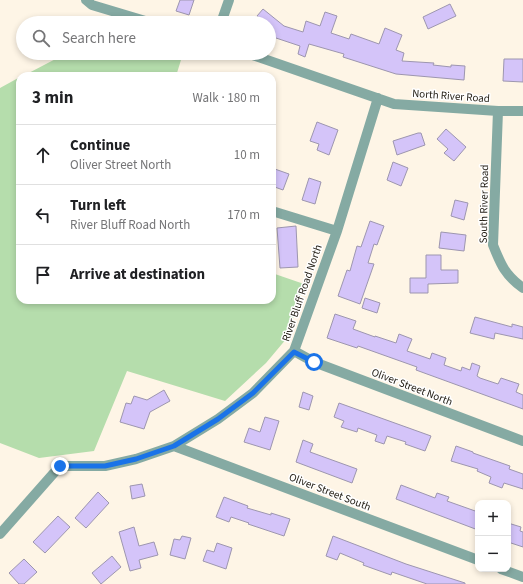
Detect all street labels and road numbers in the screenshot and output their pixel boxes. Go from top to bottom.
street label: North River Road [412,86,490,106]
street label: South River Road [476,164,492,244]
street label: River Bluff Road North [278,242,326,344]
street label: Oliver Street North [369,365,455,409]
street label: Oliver Street South [287,469,373,515]

